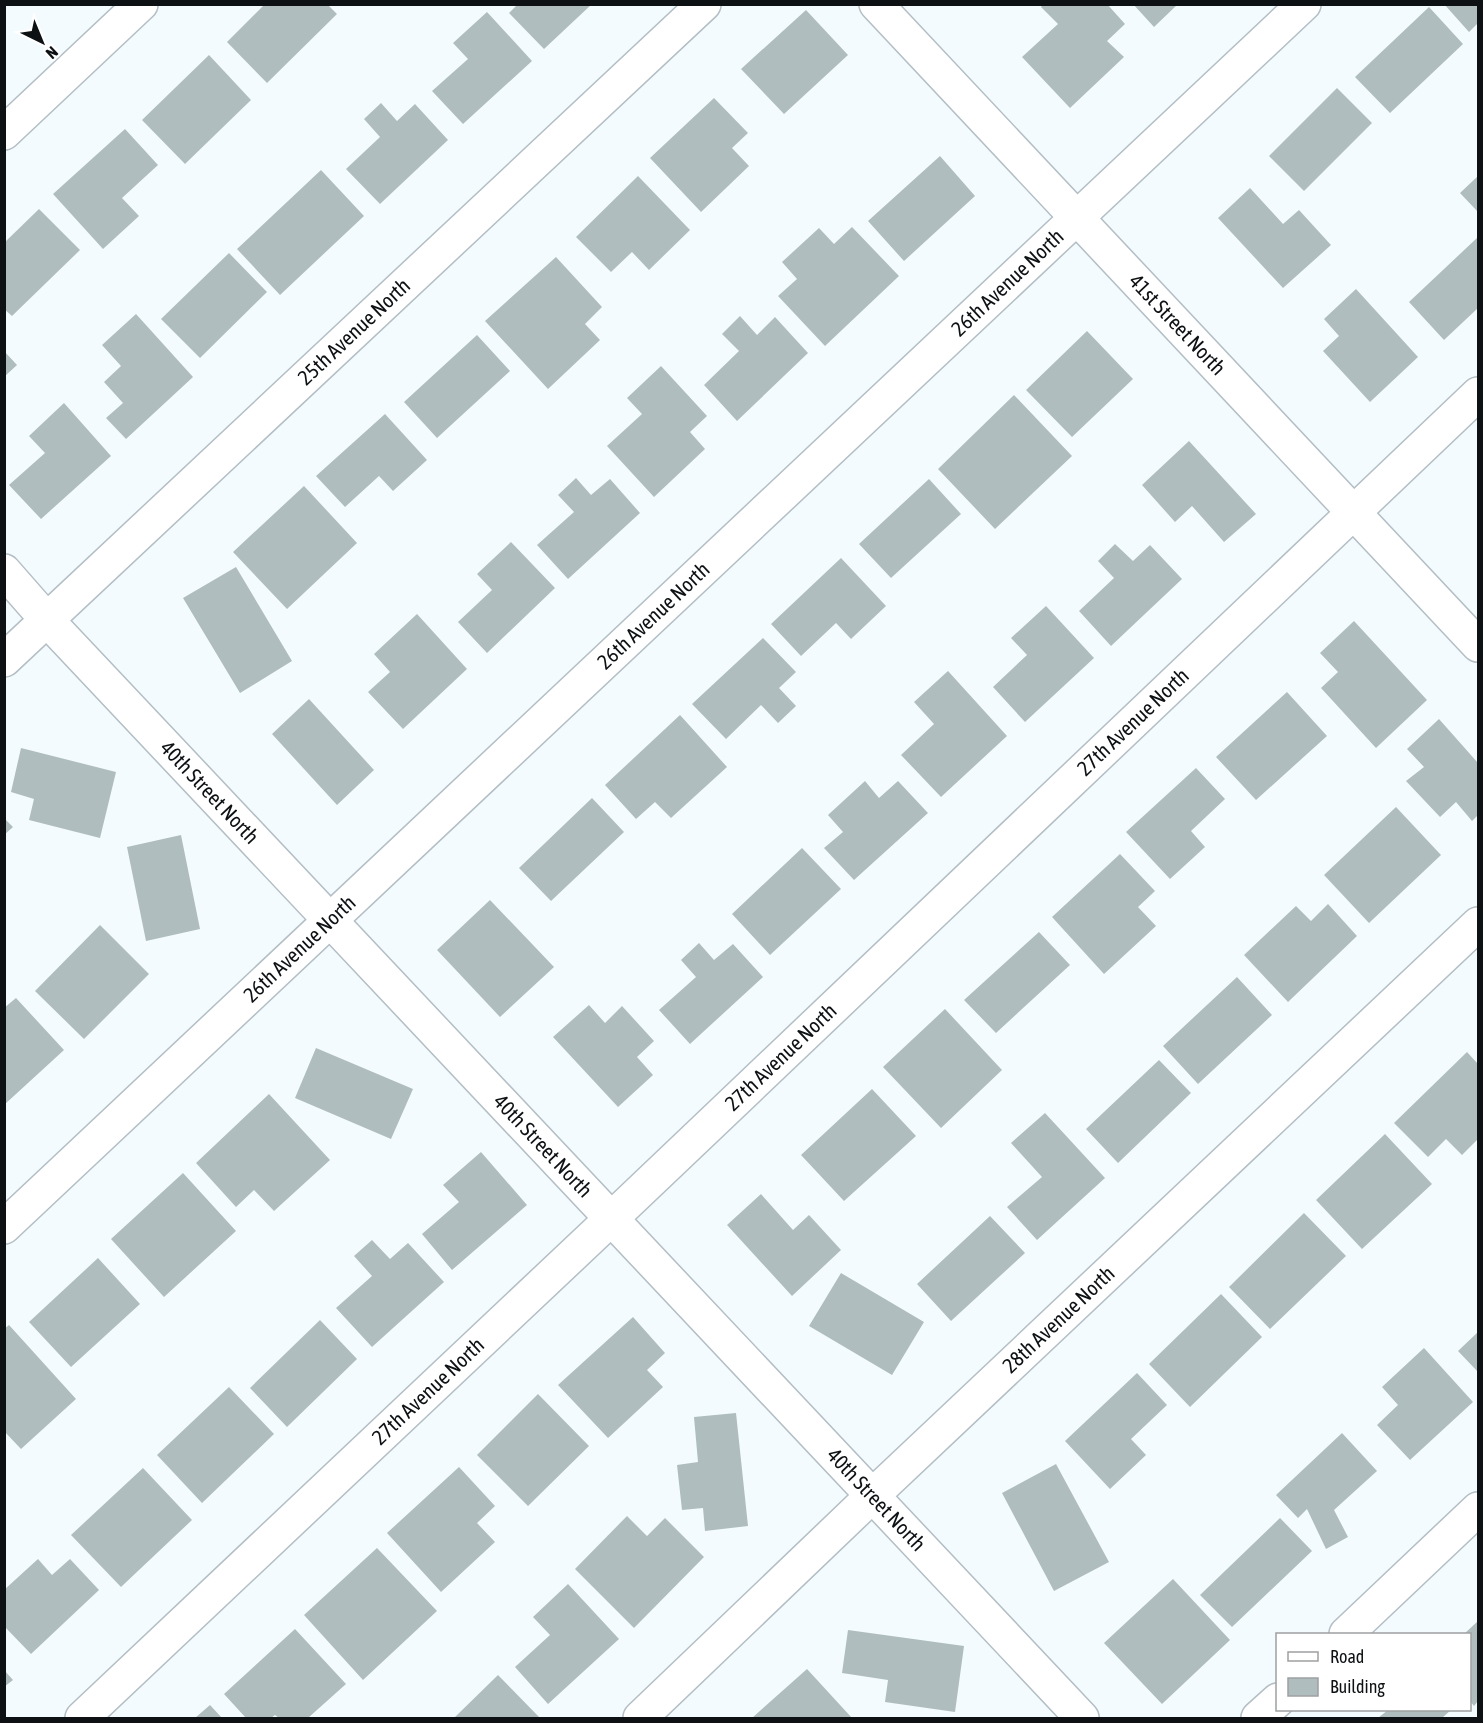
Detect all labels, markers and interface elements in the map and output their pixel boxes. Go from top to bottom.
north arrow [12,12,72,72]
text: N [43,43,62,63]
street label: 26th Avenue North [946,224,1068,340]
street label: 41st Street North [1125,269,1231,380]
street label: 25th Avenue North [293,273,414,389]
street label: 26th Avenue North [592,557,714,673]
street label: 27th Avenue North [1072,663,1193,780]
street label: 40th Street North [156,735,264,848]
street label: 26th Avenue North [238,890,360,1006]
street label: 27th Avenue North [720,998,841,1115]
street label: 40th Street North [489,1089,598,1202]
street label: 28th Avenue North [997,1261,1119,1377]
street label: 27th Avenue North [367,1332,488,1449]
street label: 40th Street North [823,1443,931,1555]
legend [1276,1633,1471,1711]
text: Road [1330,1646,1364,1667]
text: Building [1330,1676,1385,1697]

